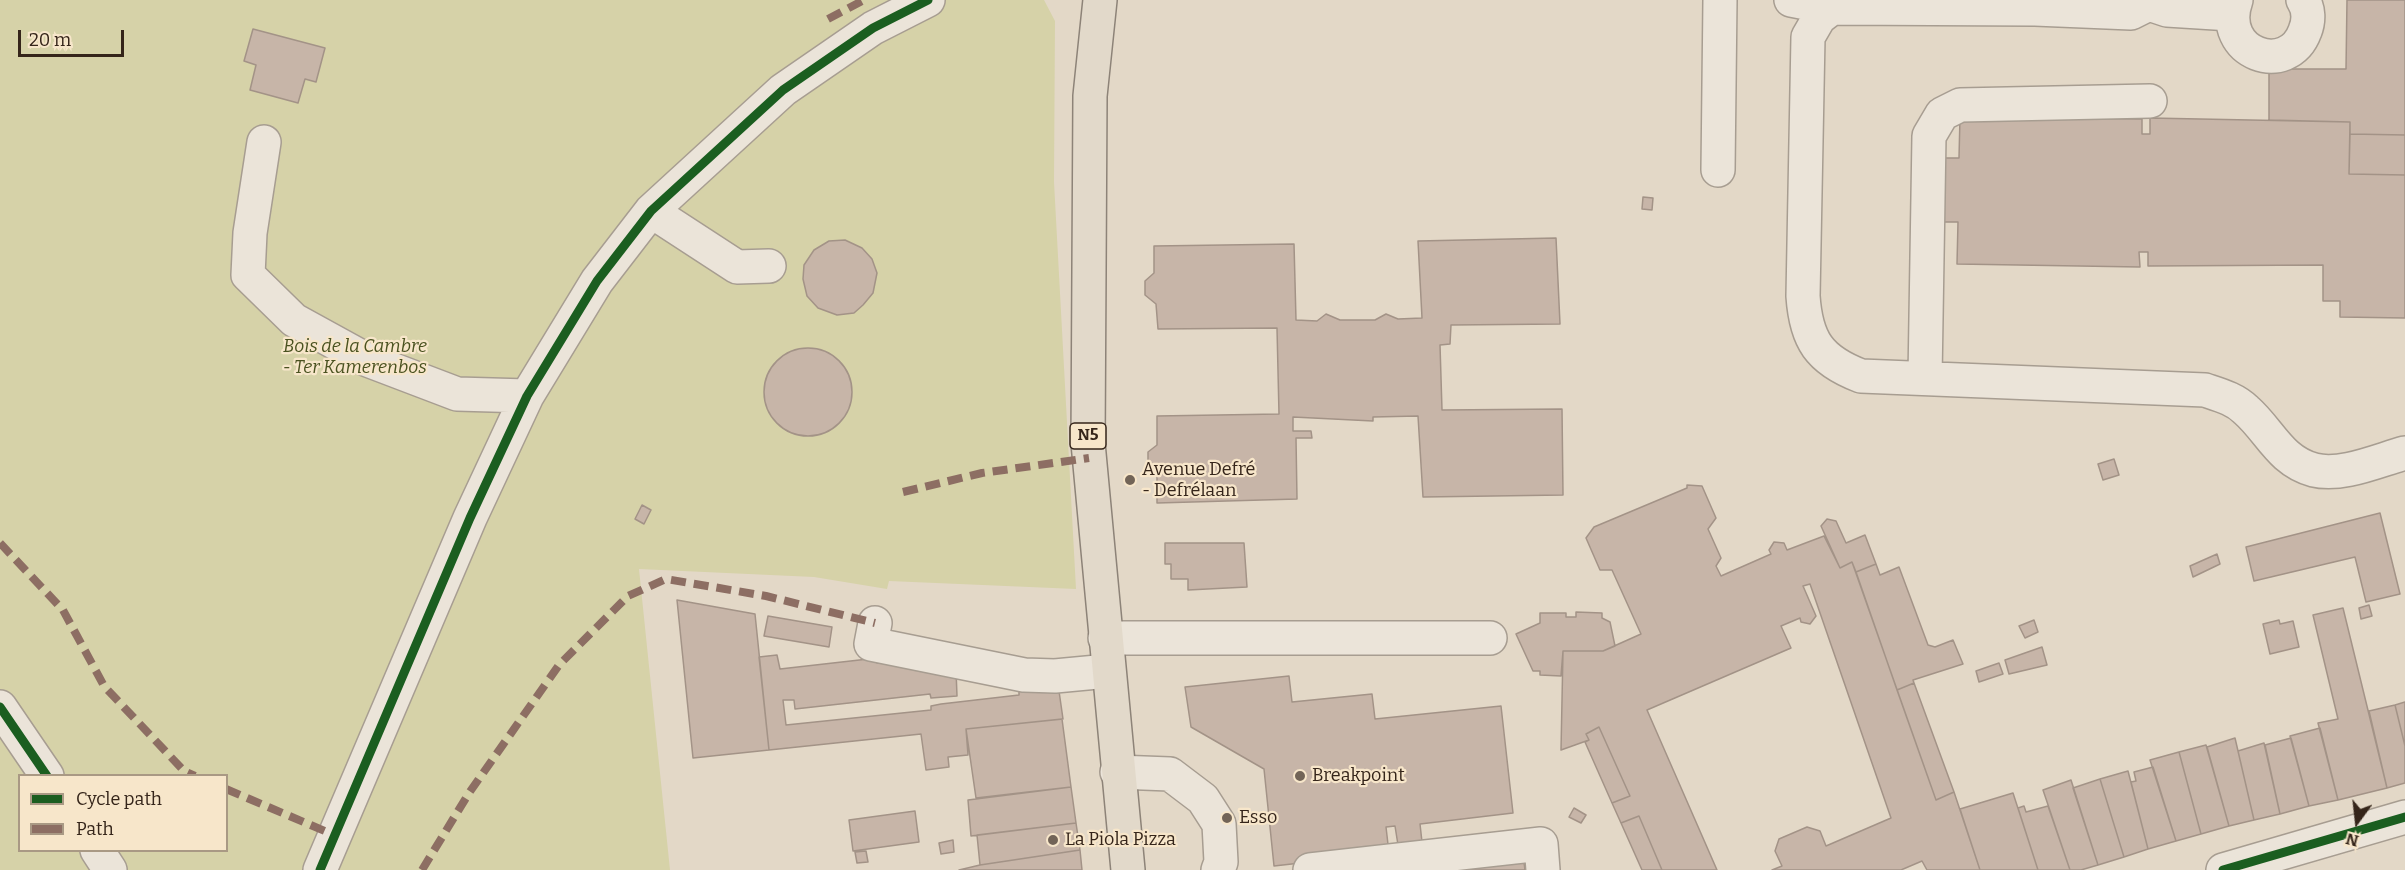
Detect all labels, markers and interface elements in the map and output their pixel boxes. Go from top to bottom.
scale bar [21,18,128,56]
text: 20 m [29,29,71,51]
park label: Bois de la Cambre - Ter Kamerenbos [283,336,427,378]
road number: N5 [1070,423,1106,449]
place label: Avenue Defré - Defrélaan [1142,459,1255,502]
marker: Avenue Defré - Defrélaan [1123,473,1137,487]
place label: Breakpoint [1312,765,1405,787]
marker: Breakpoint [1293,769,1307,783]
legend [18,774,228,852]
text: Cycle path [76,788,162,810]
north arrow [2327,792,2387,852]
place label: Esso [1239,807,1277,829]
marker: Esso [1220,811,1234,825]
text: Path [76,818,114,840]
place label: La Piola Pizza [1065,829,1176,851]
text: N [2344,829,2361,851]
marker: La Piola Pizza [1046,833,1060,847]

